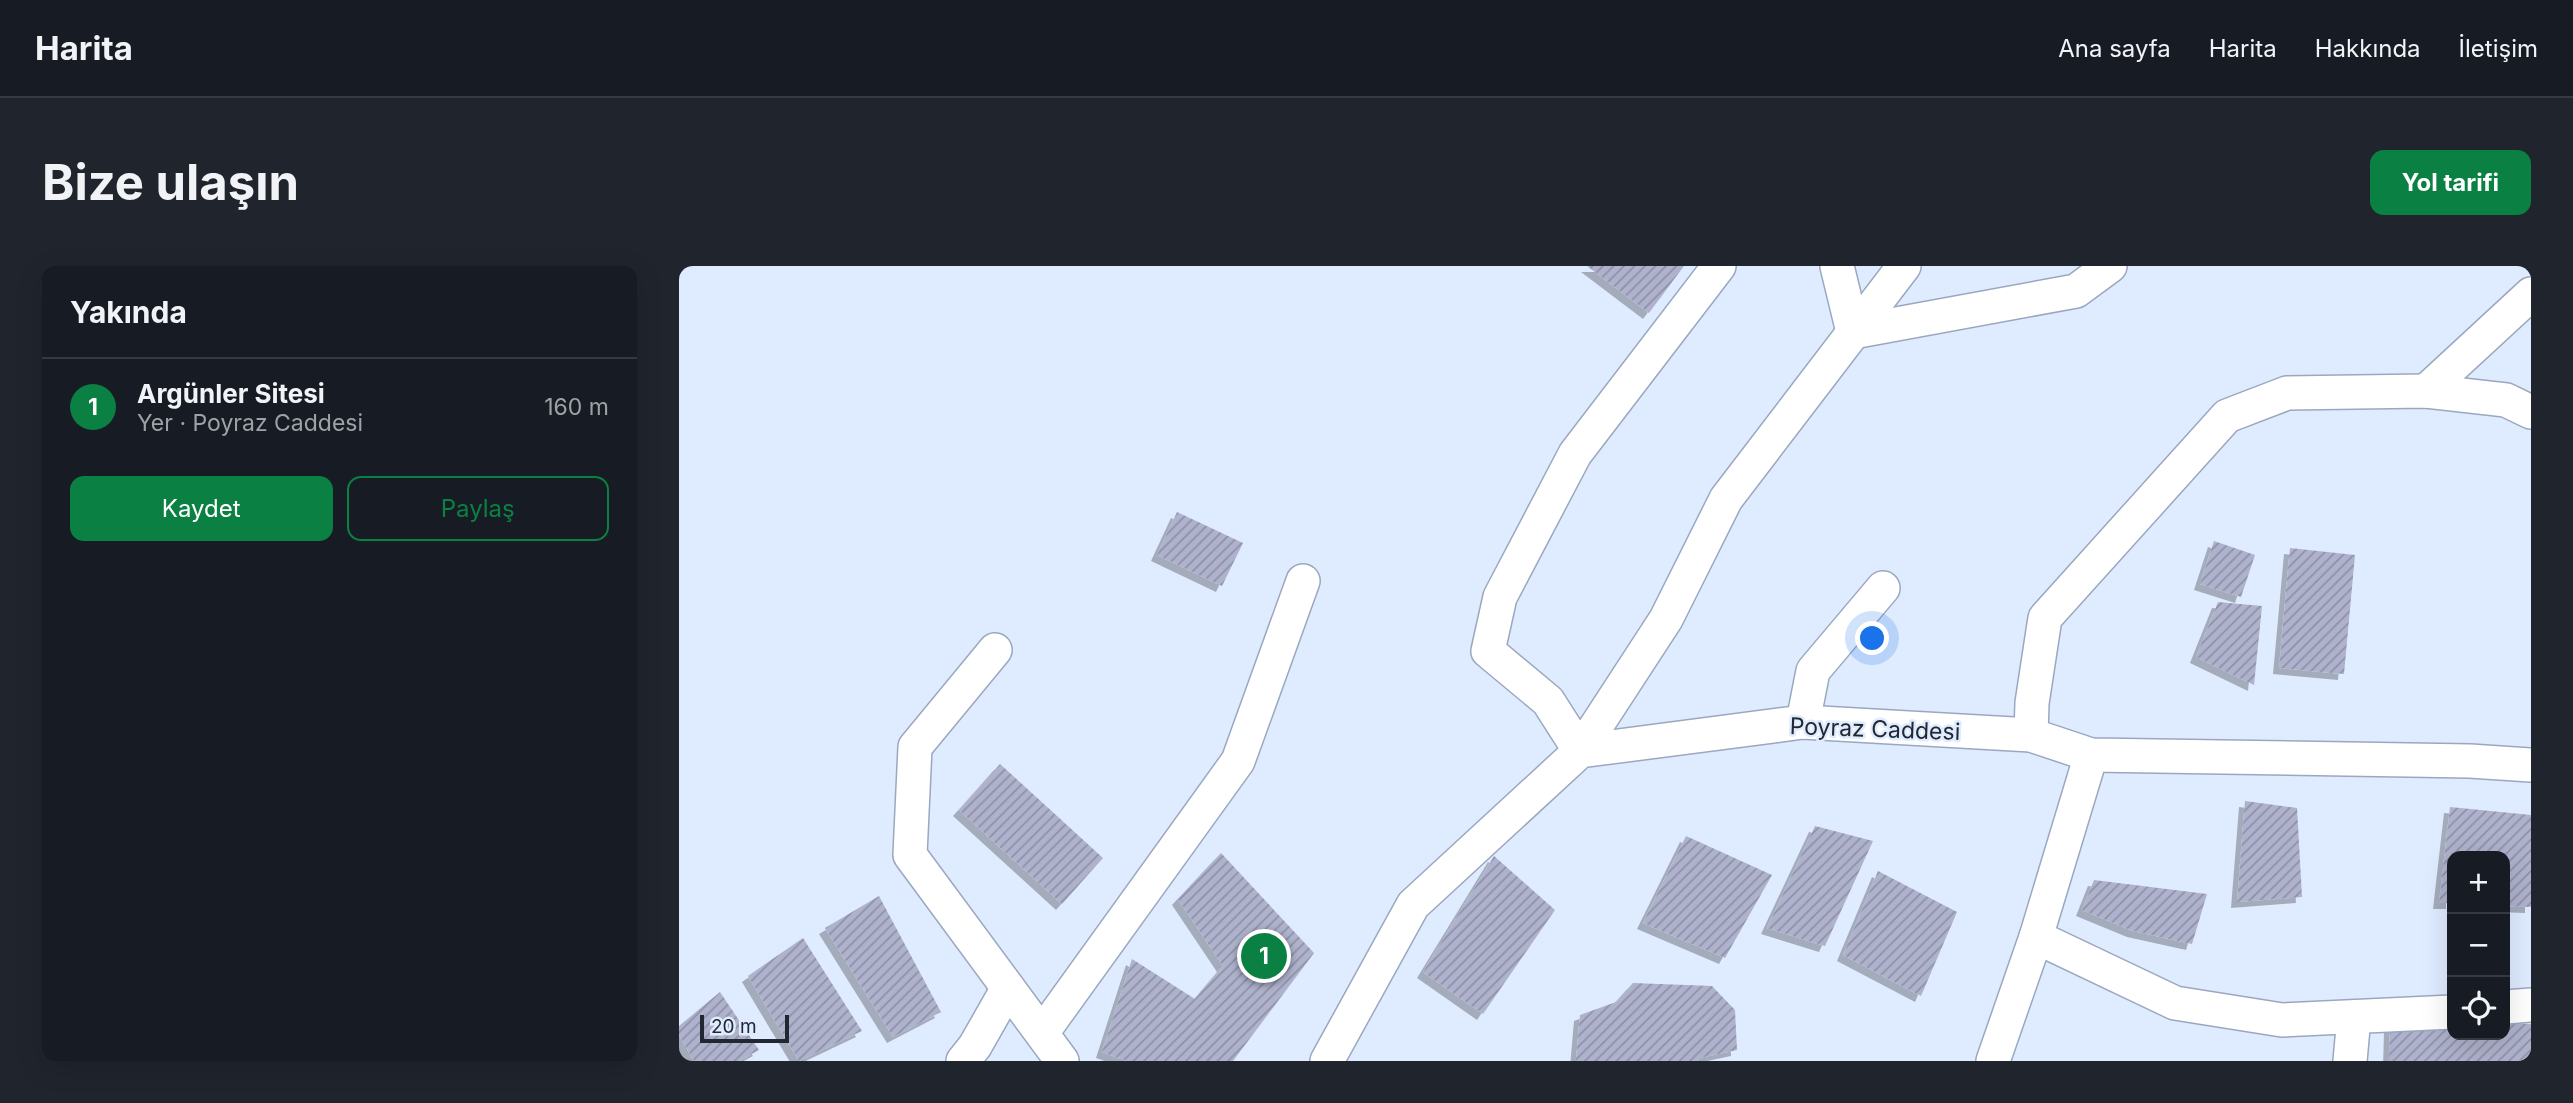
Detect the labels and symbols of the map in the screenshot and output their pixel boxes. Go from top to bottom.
your location [1855,621,1889,655]
street label: Poyraz Caddesi [1789,712,1961,746]
pin: 1 [1241,930,1287,982]
scale bar [700,1012,789,1044]

